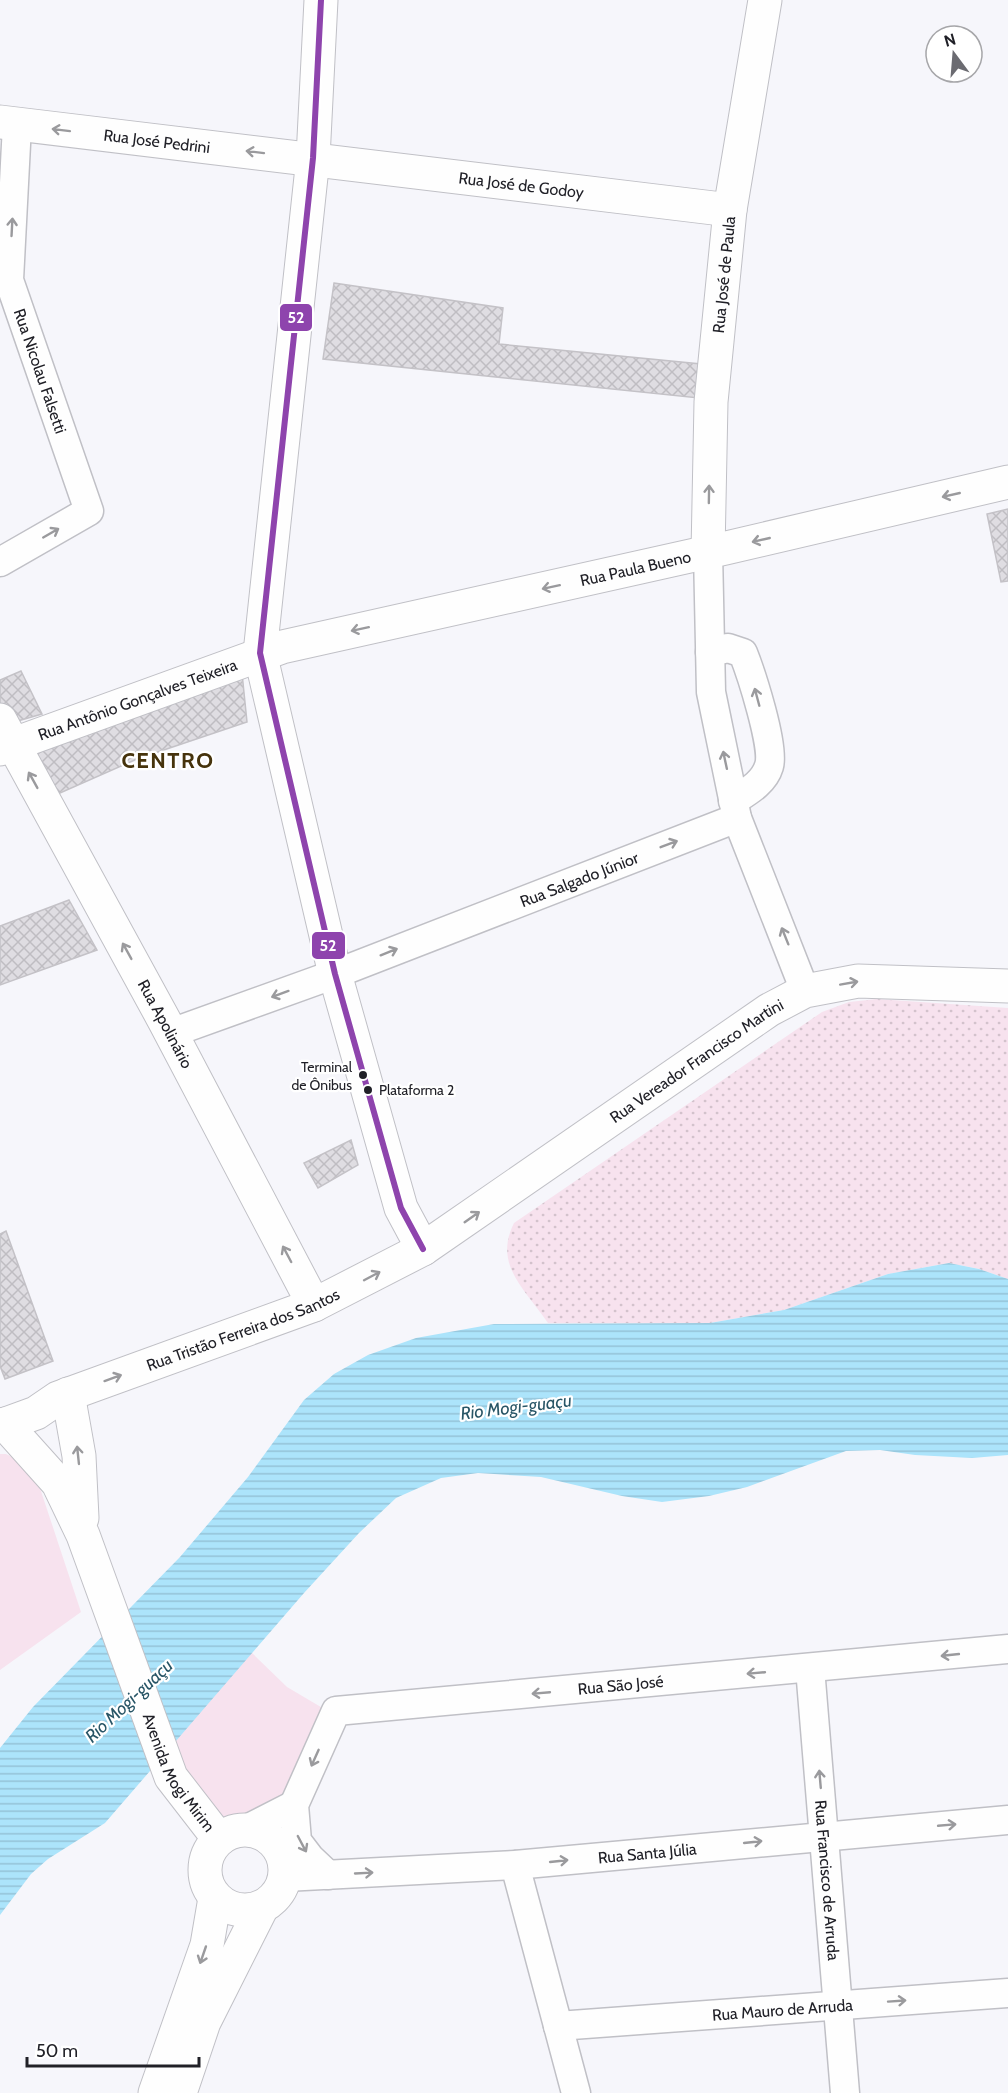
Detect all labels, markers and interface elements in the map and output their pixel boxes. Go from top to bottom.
north arrow [924,24,984,84]
text: N [942,29,958,51]
one-way arrow [52,124,71,135]
street label: Rua José Pedrini [103,125,211,157]
one-way arrow [245,146,265,157]
street label: Rua José de Godoy [458,168,585,202]
street label: Rua José de Paula [708,215,739,334]
one-way arrow [6,218,17,238]
line badge: 52 [279,303,313,332]
street label: Rua Nicolau Falsetti [10,306,70,436]
text: 52 [287,308,305,327]
one-way arrow [703,484,715,504]
one-way arrow [942,490,961,501]
one-way arrow [42,527,59,539]
one-way arrow [752,534,771,546]
street label: Rua Paula Bueno [578,547,693,590]
one-way arrow [541,582,561,593]
one-way arrow [351,624,370,636]
street label: Rua Antônio Gonçalves Teixeira [35,655,240,744]
one-way arrow [751,688,763,707]
district label: CENTRO [121,747,215,774]
one-way arrow [719,751,730,771]
one-way arrow [27,772,38,790]
one-way arrow [659,838,678,849]
street label: Rua Salgado Júnior [517,847,642,911]
one-way arrow [778,928,789,946]
line badge: 52 [311,931,346,960]
text: 52 [319,936,337,955]
one-way arrow [121,943,132,961]
one-way arrow [379,946,398,957]
street label: Rua Apolinário [134,976,197,1072]
one-way arrow [839,977,858,988]
one-way arrow [271,989,290,1000]
street label: Rua Vereador Francisco Martini [606,995,787,1127]
place label: Terminal de Ônibus [292,1058,353,1094]
marker: Terminal de Ônibus [357,1069,369,1081]
place label: Plataforma 2 [379,1081,454,1099]
marker: Plataforma 2 [362,1084,374,1096]
one-way arrow [464,1211,480,1223]
one-way arrow [281,1245,292,1263]
one-way arrow [363,1270,380,1282]
street label: Rua Tristão Ferreira dos Santos [144,1284,343,1375]
one-way arrow [103,1371,122,1382]
water label: Rio Mogi-guaçu [459,1389,573,1425]
one-way arrow [72,1446,83,1466]
one-way arrow [940,1650,960,1661]
water label: Rio Mogi-guaçu [81,1655,178,1747]
one-way arrow [746,1668,766,1679]
street label: Rua São José [577,1671,664,1698]
one-way arrow [531,1688,551,1699]
street label: Avenida Mogi Mirim [139,1711,219,1835]
one-way arrow [309,1749,321,1767]
one-way arrow [814,1770,825,1789]
street label: Rua Francisco de Arruda [811,1799,844,1962]
one-way arrow [937,1819,957,1830]
one-way arrow [296,1835,308,1853]
one-way arrow [743,1836,762,1847]
street label: Rua Santa Júlia [597,1839,698,1867]
one-way arrow [548,1855,568,1866]
one-way arrow [354,1868,374,1879]
one-way arrow [197,1945,208,1964]
street label: Rua Mauro de Arruda [711,1995,854,2024]
one-way arrow [886,1995,906,2006]
scale bar [27,2030,200,2068]
text: 50 m [36,2040,78,2062]

